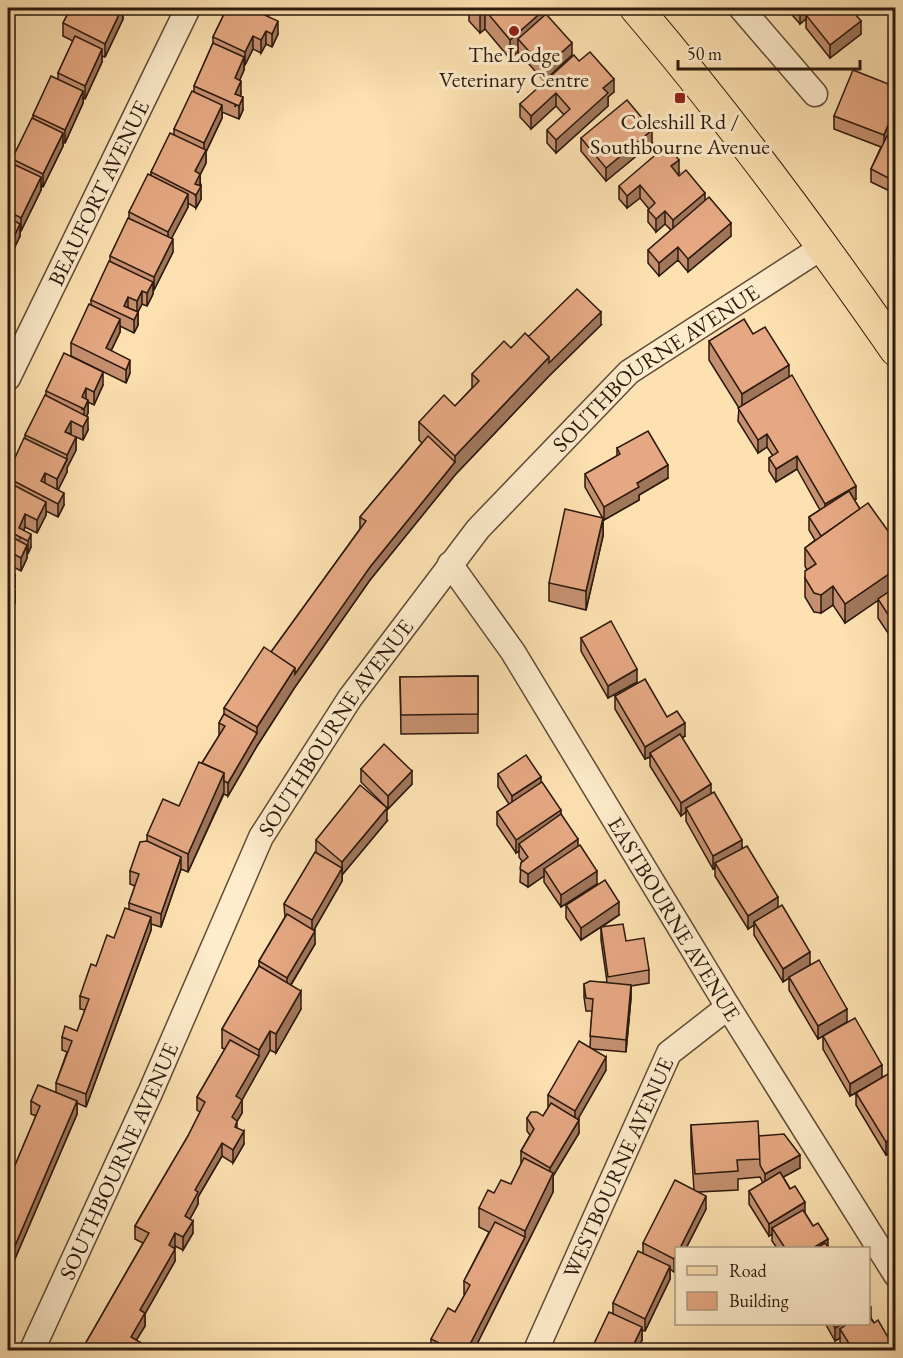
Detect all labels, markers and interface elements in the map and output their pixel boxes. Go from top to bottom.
marker: The Lodge Veterinary Centre [507,24,521,38]
scale bar [678,33,860,71]
place label: The Lodge Veterinary Centre [439,40,589,94]
text: 50 m [687,42,722,65]
marker: Coleshill Rd / Southbourne Avenue [673,91,687,105]
street label: BEAUFORT AVENUE [41,95,156,291]
place label: Coleshill Rd / Southbourne Avenue [590,107,770,161]
street label: SOUTHBOURNE AVENUE [546,278,765,458]
street label: SOUTHBOURNE AVENUE [251,613,420,842]
street label: EASTBOURNE AVENUE [601,811,747,1027]
street label: SOUTHBOURNE AVENUE [52,1038,185,1284]
street label: WESTBOURNE AVENUE [556,1053,680,1283]
legend [675,1247,870,1325]
text: Road [729,1259,768,1282]
text: Building [729,1289,789,1312]

